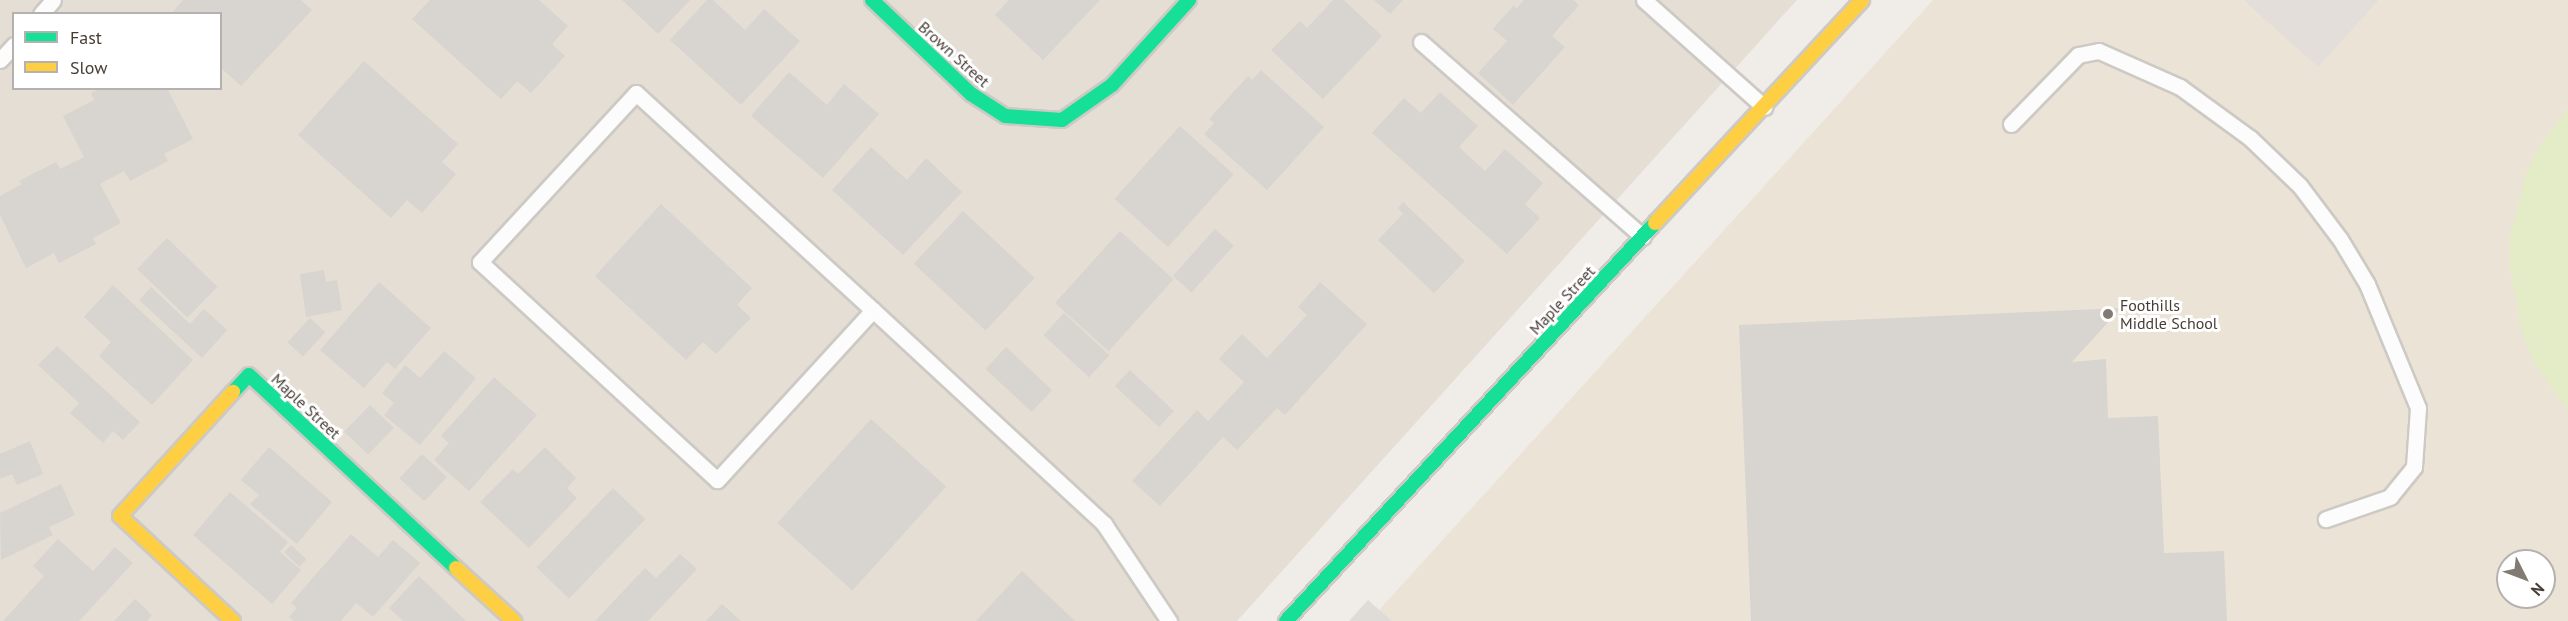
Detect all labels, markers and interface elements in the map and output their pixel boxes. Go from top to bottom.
legend [12,12,222,90]
street label: Brown Street [915,17,993,91]
text: Fast [70,26,102,49]
text: Slow [70,56,108,79]
street label: Maple Street [1525,262,1599,338]
place label: Foothills Middle School [2120,295,2218,333]
marker: Foothills Middle School [2101,307,2115,321]
street label: Maple Street [268,369,344,443]
north arrow [2496,549,2556,609]
text: N [2527,579,2549,600]

